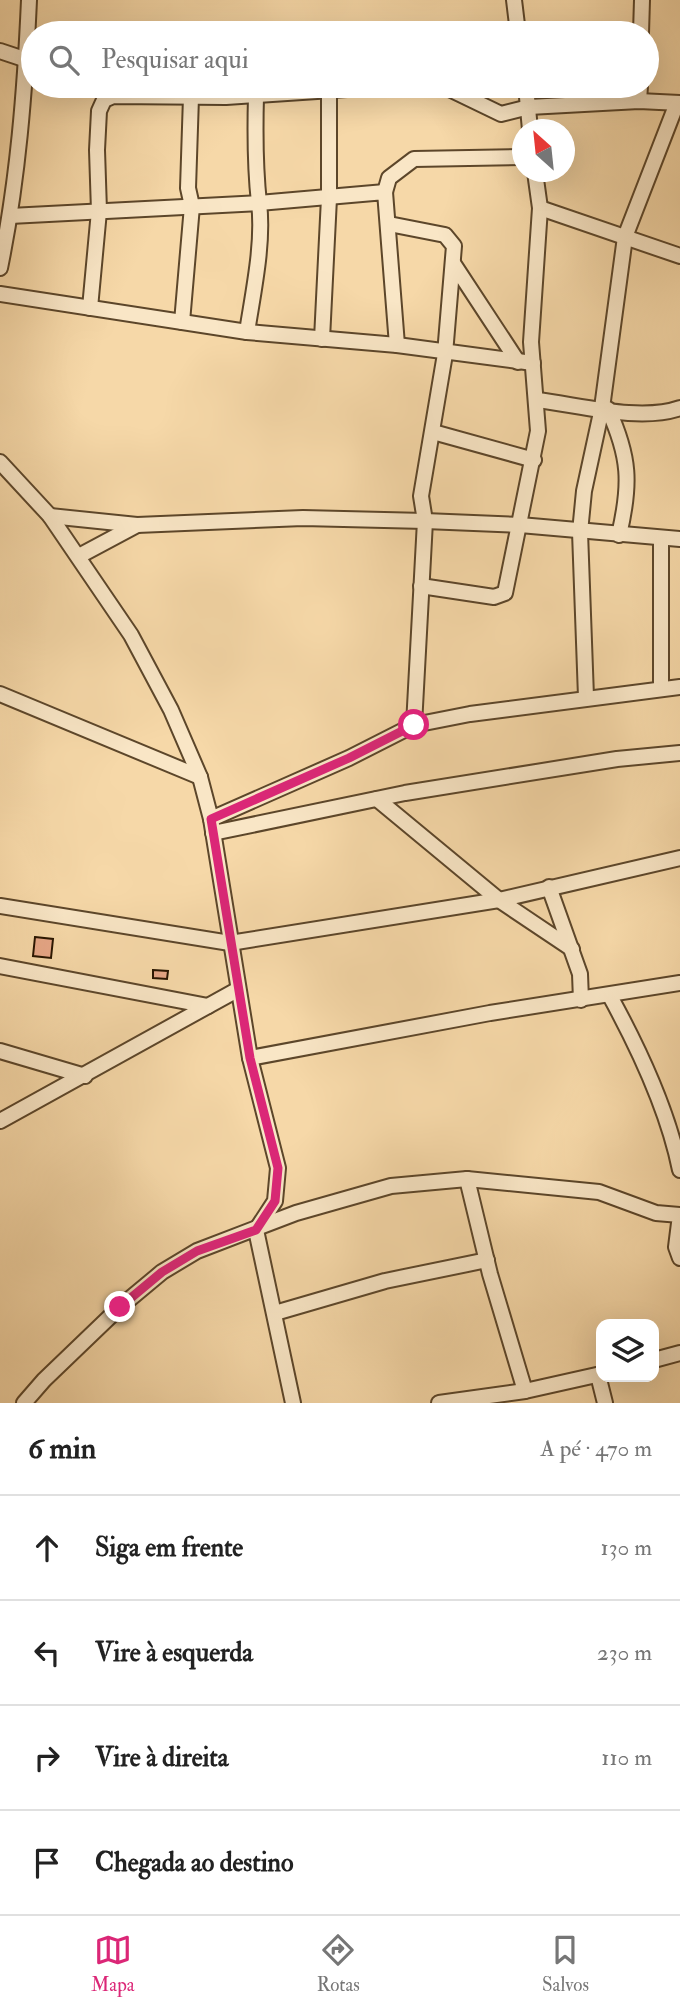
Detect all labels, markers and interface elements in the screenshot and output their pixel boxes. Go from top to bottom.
search box [21,21,659,98]
icon: search [45,41,83,79]
text: Pesquisar aqui [101,44,249,76]
north arrow [512,119,575,182]
route start [398,709,429,740]
route end [104,1291,135,1322]
map controls [596,1319,659,1382]
button: layers [596,1319,659,1382]
text: 6 min [28,1430,96,1467]
text: A pé · 470 m [540,1434,652,1463]
icon: ahead [28,1529,66,1567]
text: Siga em frente [95,1532,243,1564]
text: 130 m [600,1533,652,1562]
icon: left [28,1634,66,1672]
text: Vire à esquerda [95,1637,253,1669]
text: 230 m [597,1638,652,1667]
icon: right [28,1739,66,1777]
text: Vire à direita [95,1742,228,1774]
text: 110 m [601,1743,652,1772]
icon: arrive [28,1844,66,1882]
text: Chegada ao destino [95,1847,293,1879]
tab: Mapa [91,1931,135,1997]
tab: Rotas [317,1931,360,1997]
tab: Salvos [542,1931,589,1997]

